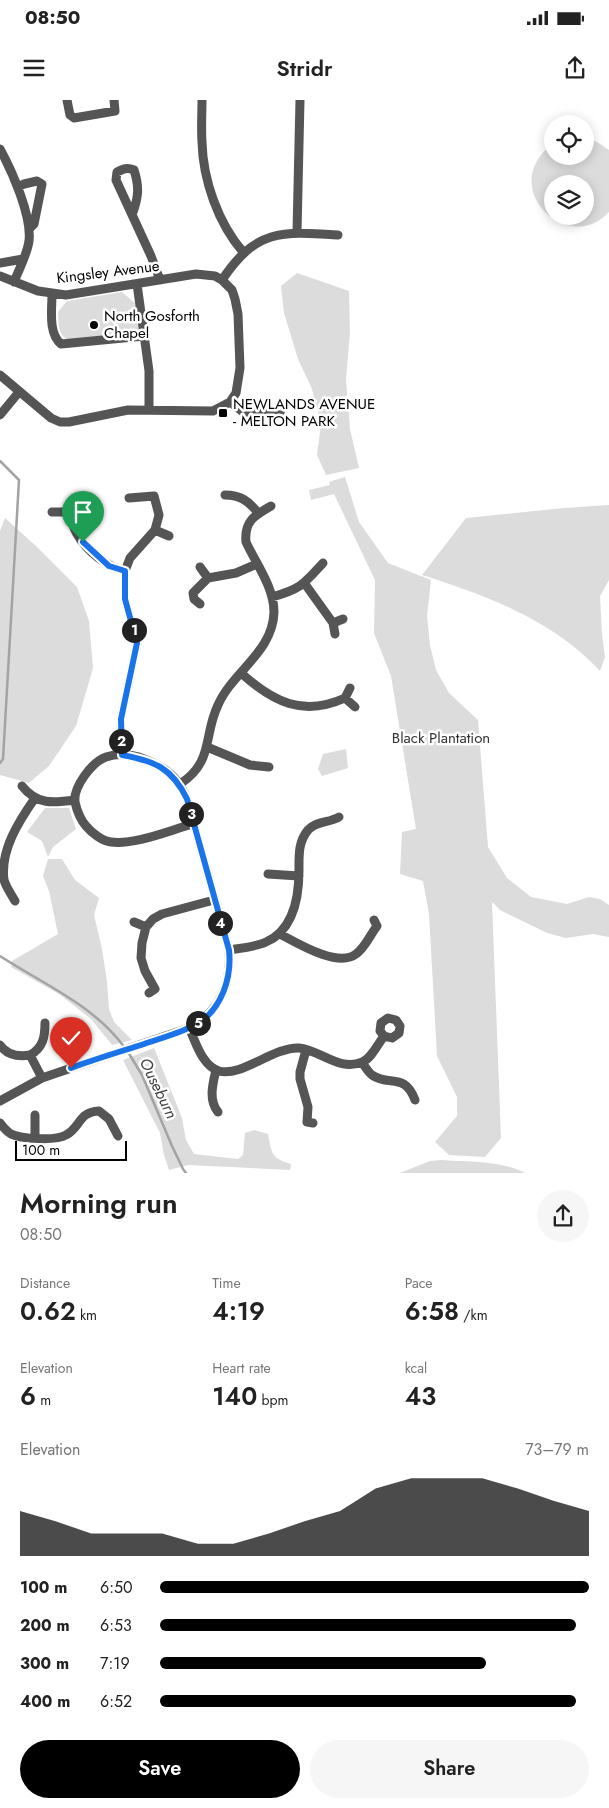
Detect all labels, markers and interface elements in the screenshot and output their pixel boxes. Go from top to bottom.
text: 08:50 [25,4,80,31]
text: Stridr [276,52,333,84]
icon: menu [20,54,48,82]
icon: share [561,54,589,82]
map controls [544,115,594,225]
button: locate [544,115,594,165]
button: layers [544,175,594,225]
street label: Kingsley Avenue [55,255,161,289]
place label: North Gosforth Chapel [104,305,200,344]
marker: North Gosforth Chapel [88,319,100,331]
place label: NEWLANDS AVENUE - MELTON PARK [233,393,375,432]
marker: NEWLANDS AVENUE - MELTON PARK [217,407,229,419]
pin [62,491,104,542]
icon: arrive [69,498,97,526]
pin: 1 [122,618,146,642]
text: 1 [131,620,138,640]
park label: Black Plantation [392,727,490,749]
pin: 2 [108,728,134,754]
text: 2 [117,731,126,751]
pin: 3 [178,802,204,826]
text: 3 [187,804,196,824]
pin: 4 [208,910,232,936]
text: 4 [216,913,225,933]
pin: 5 [186,1010,210,1036]
text: 5 [194,1013,203,1033]
pin [50,1017,92,1068]
icon: check [57,1024,85,1052]
water label: Ouseburn [134,1054,183,1123]
scale bar [15,1138,128,1161]
text: 100 m [22,1140,60,1160]
text: Morning run [20,1183,178,1224]
button: share [537,1190,589,1242]
text: 08:50 [20,1223,62,1246]
text: Distance [20,1273,70,1293]
text: Time [212,1273,241,1293]
text: Pace [405,1273,433,1293]
text: 0.62 [20,1293,76,1329]
text: 4:19 [212,1293,265,1329]
text: 6:58 [405,1293,459,1329]
text: km [76,1305,97,1325]
text: /km [459,1305,488,1325]
text: Elevation [20,1358,73,1378]
text: Heart rate [212,1358,271,1378]
text: kcal [405,1358,427,1378]
text: 6 [20,1378,36,1414]
text: 140 [212,1378,257,1414]
text: 43 [405,1378,436,1414]
text: m [36,1390,51,1410]
text: bpm [257,1390,288,1410]
text: Elevation [20,1438,80,1461]
text: 73–79 m [525,1438,589,1461]
text: 100 m [20,1576,67,1599]
text: 6:50 [100,1576,133,1599]
text: 200 m [20,1614,70,1637]
text: 6:53 [100,1614,132,1637]
text: 300 m [20,1652,69,1675]
text: 7:19 [100,1652,130,1675]
text: 400 m [20,1690,70,1713]
text: 6:52 [100,1690,132,1713]
button: Save [20,1740,300,1798]
button: Share [310,1740,589,1798]

